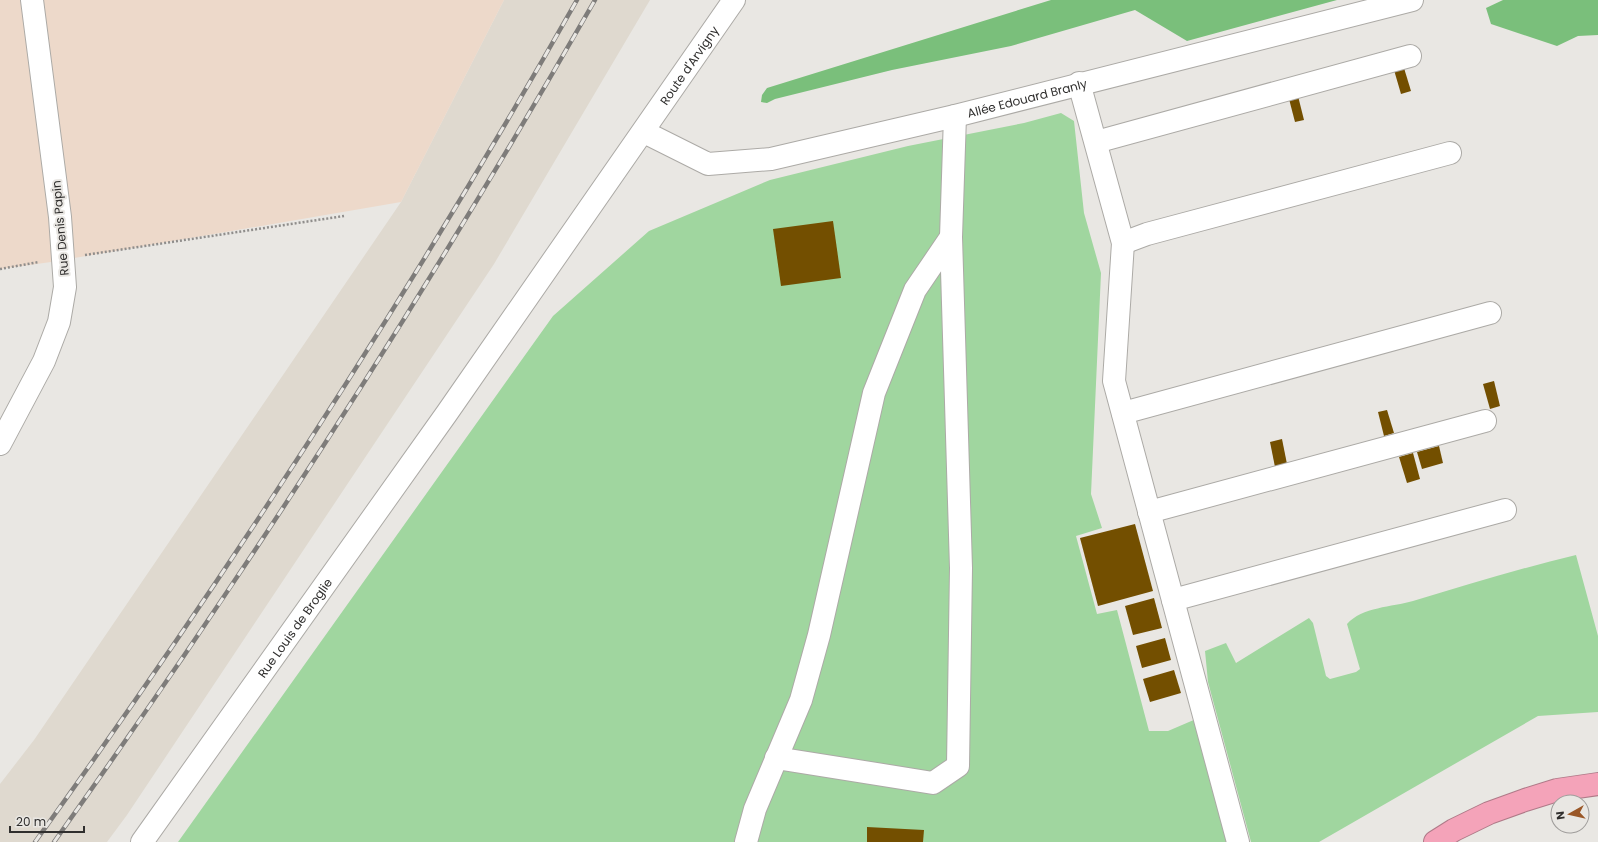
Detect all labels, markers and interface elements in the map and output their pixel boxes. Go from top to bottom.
street label: Route d'Arvigny [655,22,722,108]
street label: Allée Edouard Branly [965,74,1089,121]
street label: Rue Denis Papin [47,180,73,276]
street label: Rue Louis de Broglie [253,574,336,681]
north arrow [1550,794,1590,834]
scale bar [10,808,84,834]
text: N [1552,810,1569,821]
text: 20 m [16,813,46,830]

